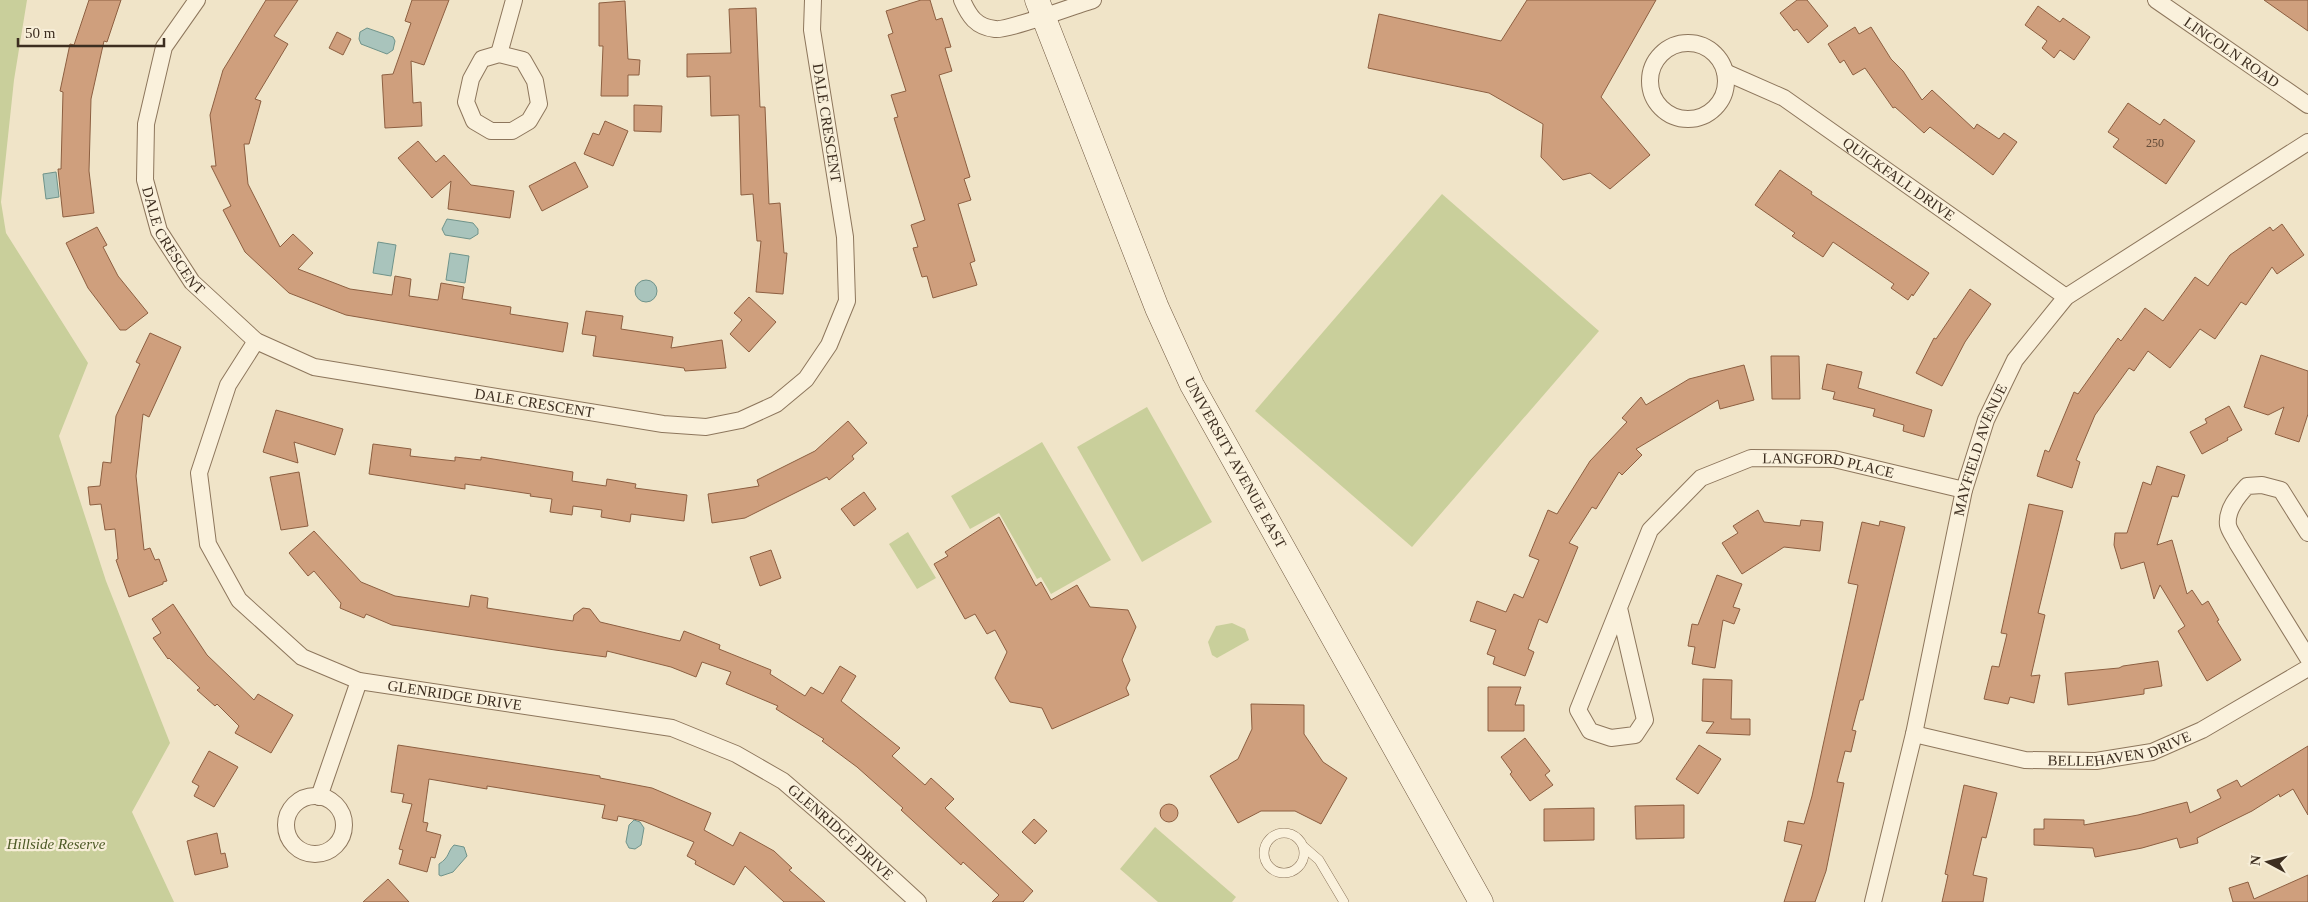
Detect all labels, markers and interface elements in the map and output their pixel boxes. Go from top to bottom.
street label: LINCOLN ROAD [2181,14,2283,91]
scale bar [18,15,164,47]
text: 50 m [25,25,56,41]
street label: DALE CRESCENT [810,62,844,184]
street label: QUICKFALL DRIVE [1840,134,1958,224]
house number: 250 [2146,136,2164,150]
street label: DALE CRESCENT [139,185,208,297]
street label: UNIVERSITY AVENUE EAST [1181,375,1290,551]
street label: MAYFIELD AVENUE [1951,381,2010,518]
street label: DALE CRESCENT [474,385,595,421]
street label: LANGFORD PLACE [1762,450,1896,481]
street label: GLENRIDGE DRIVE [387,677,523,713]
street label: BELLEHAVEN DRIVE [2047,728,2193,769]
street label: GLENRIDGE DRIVE [785,781,896,883]
park label: Hillside Reserve [6,836,106,852]
north arrow [2243,837,2293,887]
text: N [2248,855,2264,866]

